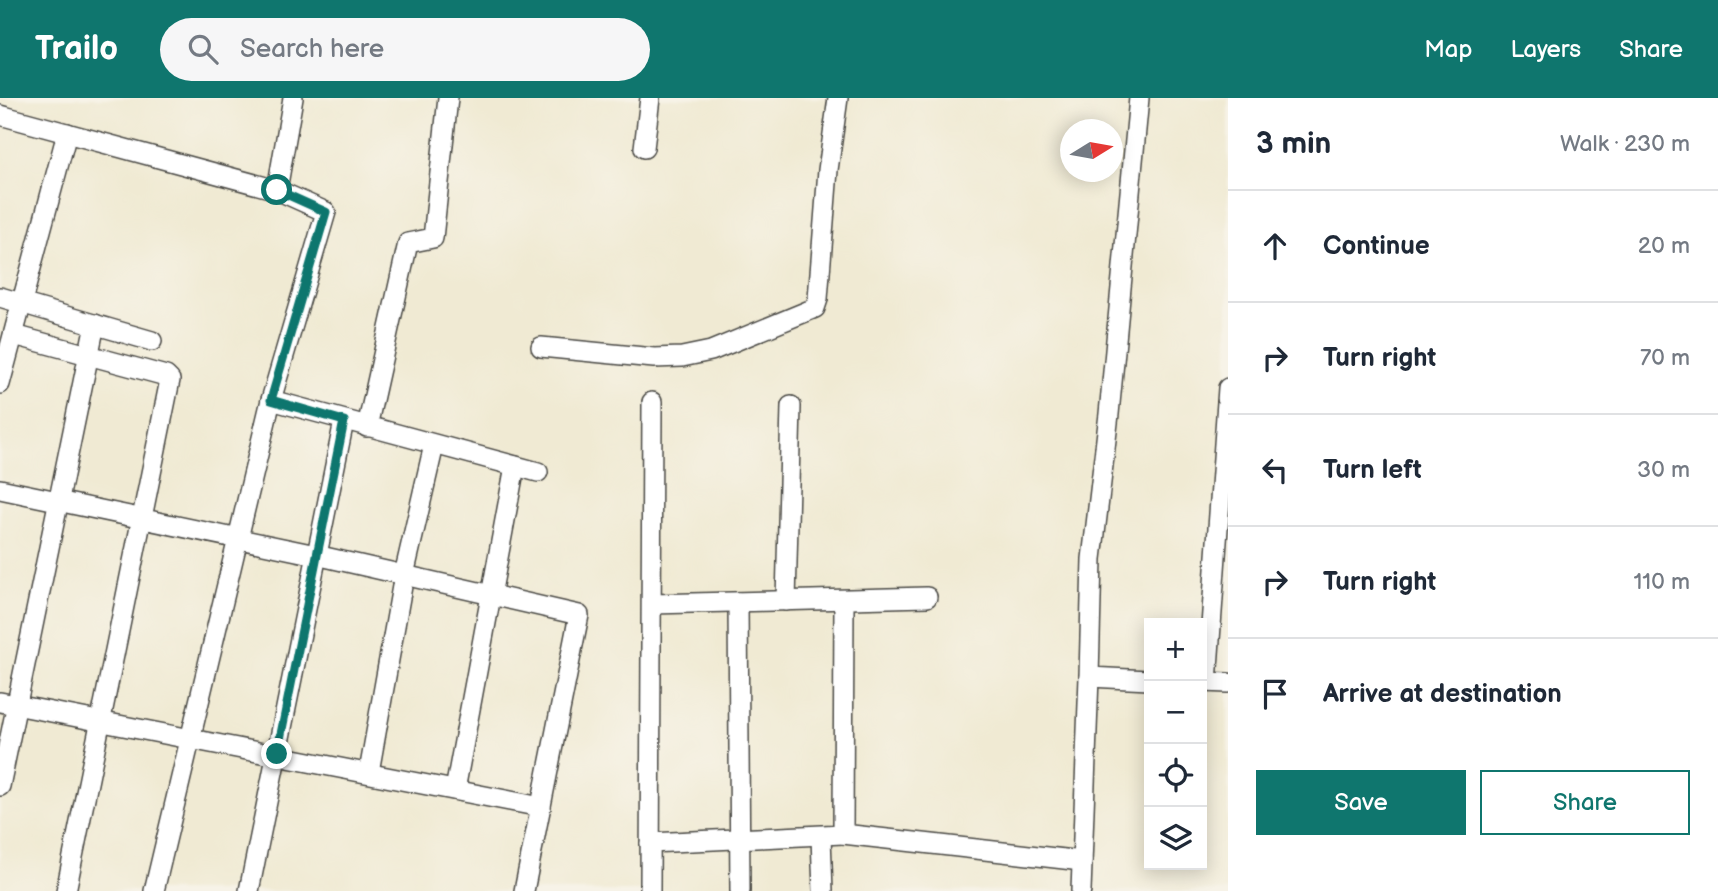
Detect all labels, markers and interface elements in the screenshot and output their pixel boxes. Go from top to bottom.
search box [160,18,650,81]
text: Trailo [35,29,118,69]
icon: search [184,30,222,68]
text: Search here [240,34,384,65]
text: Map [1424,35,1472,64]
text: Layers [1510,35,1581,64]
text: Share [1619,35,1683,64]
north arrow [1060,119,1123,182]
text: 3 min [1256,126,1331,162]
text: Walk · 230 m [1560,130,1690,158]
route start [261,174,292,205]
icon: ahead [1256,227,1294,265]
text: Continue [1323,231,1430,262]
text: 20 m [1638,232,1690,260]
icon: right [1256,339,1294,377]
text: Turn right [1323,343,1436,374]
text: 70 m [1640,344,1690,372]
icon: left [1256,451,1294,489]
text: Turn left [1323,455,1422,486]
text: 30 m [1637,456,1690,484]
icon: right [1256,563,1294,601]
text: Turn right [1323,567,1436,598]
text: 110 m [1633,568,1690,596]
map controls [1144,618,1207,870]
button: + [1144,618,1207,681]
icon: arrive [1256,675,1294,713]
text: Arrive at destination [1323,679,1562,710]
button: − [1144,681,1207,744]
route end [261,738,292,769]
button: locate [1144,744,1207,807]
button: Save [1256,770,1466,835]
button: Share [1480,770,1690,835]
button: layers [1144,807,1207,870]

